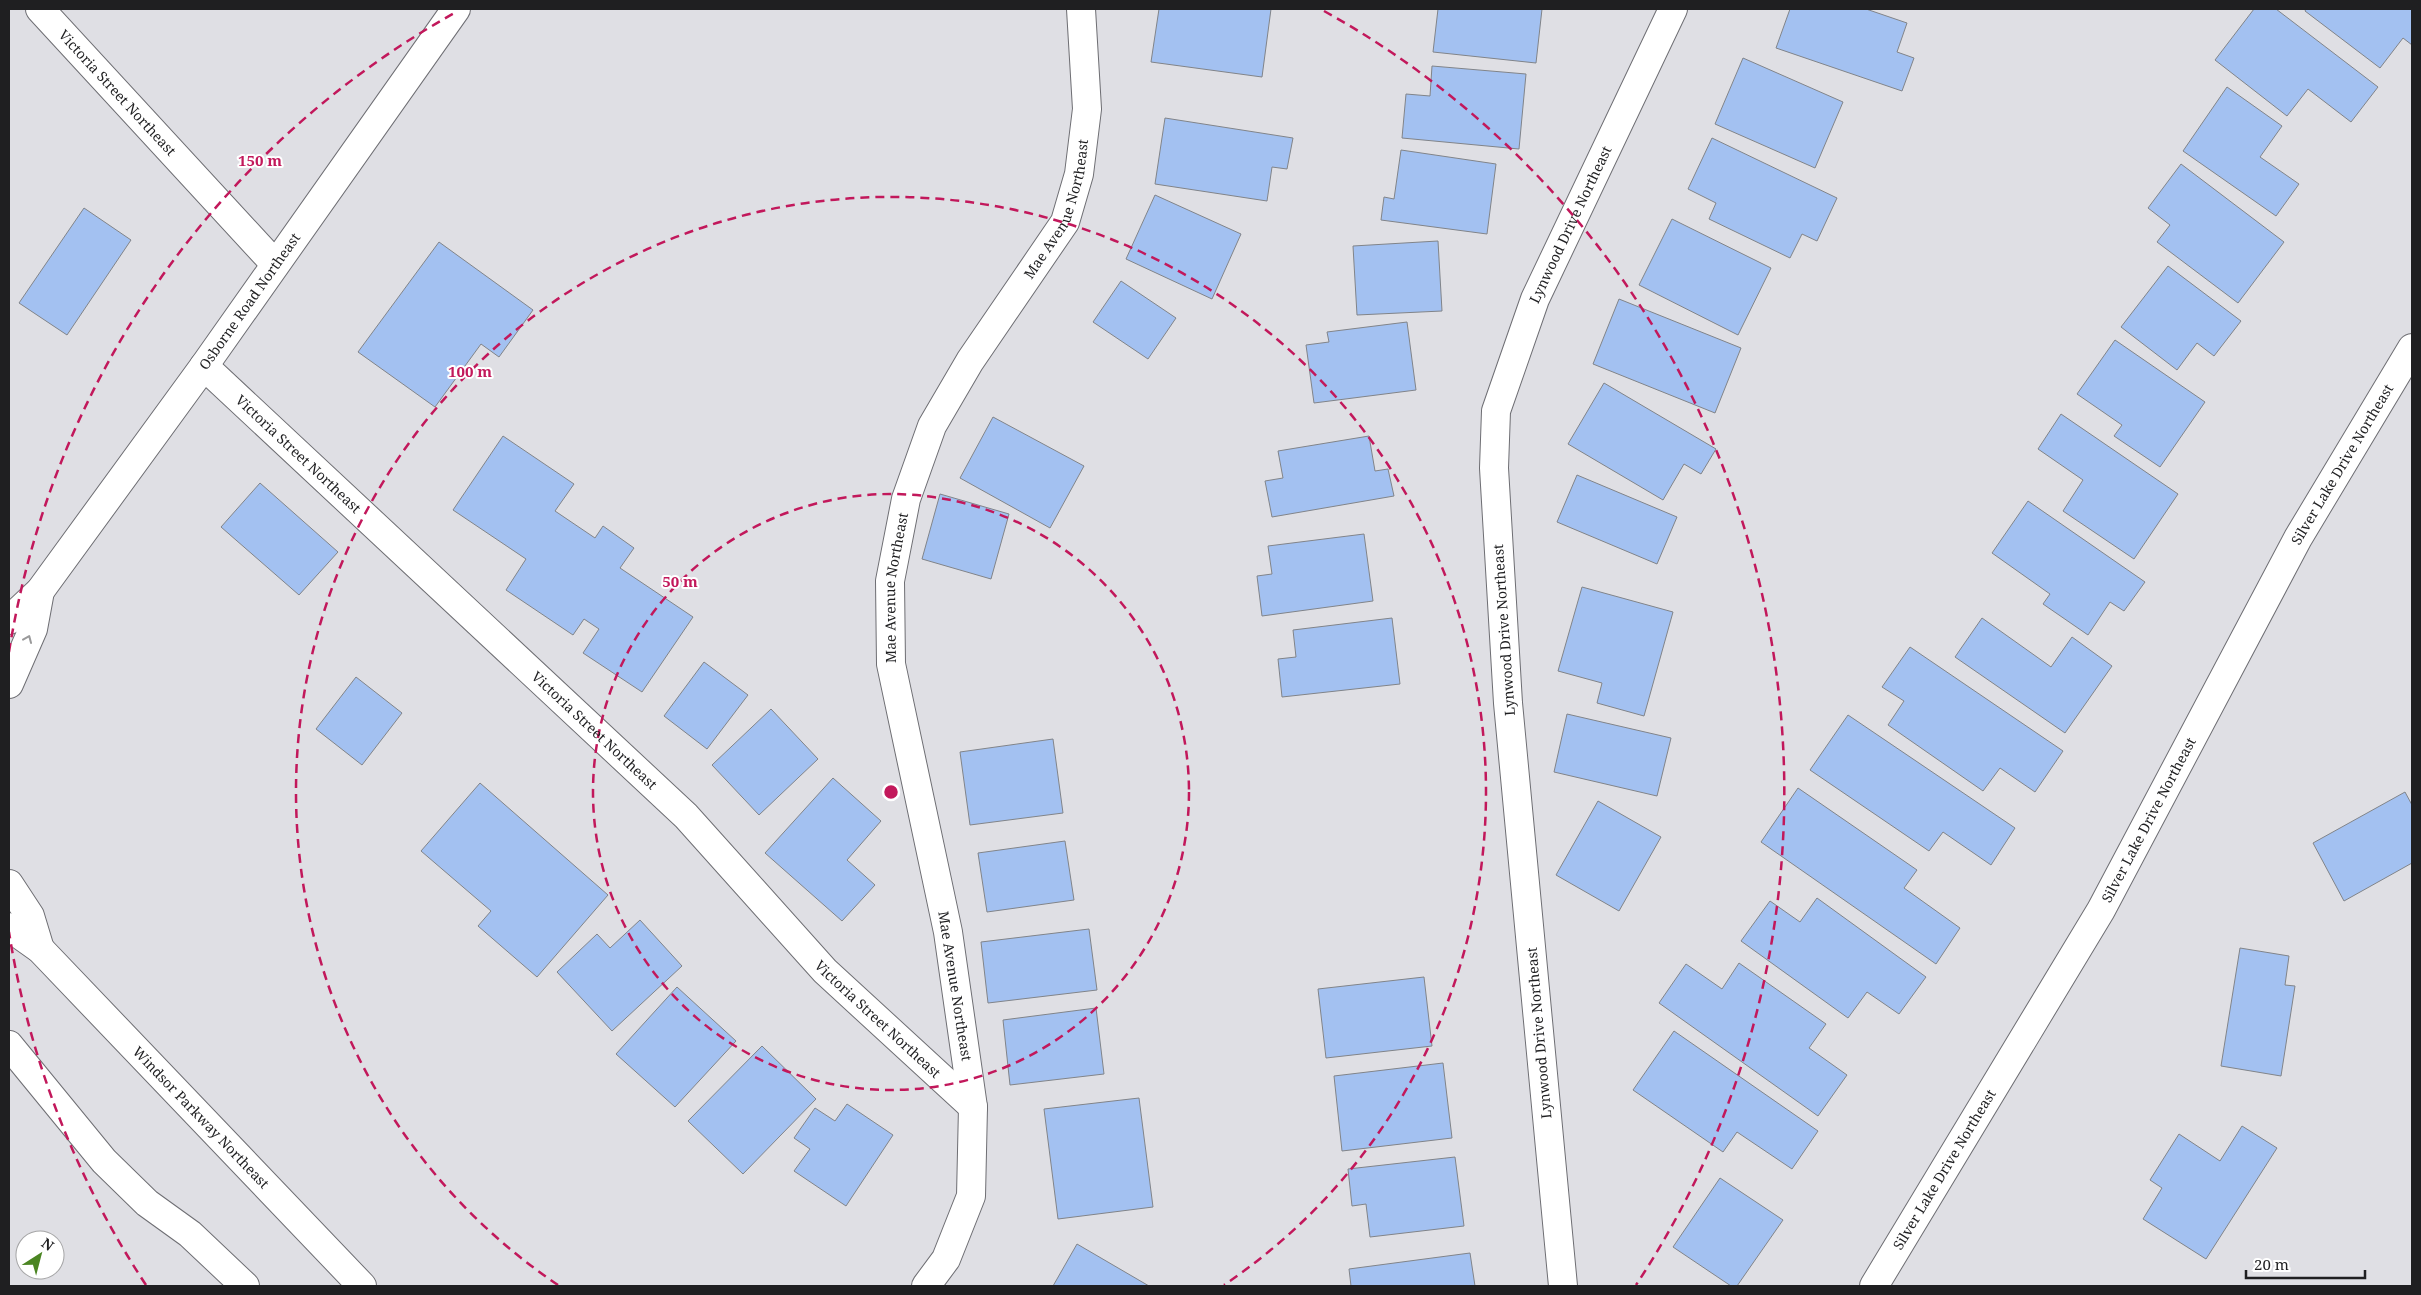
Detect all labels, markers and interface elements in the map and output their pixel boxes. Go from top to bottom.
street label: Victoria Street Northeast [55,25,181,160]
street label: Mae Avenue Northeast [1019,138,1092,282]
street label: Lynwood Drive Northeast [1524,143,1616,306]
text: 150 m [238,150,282,170]
street label: Osborne Road Northeast [194,229,304,373]
text: 100 m [448,361,492,381]
street label: Silver Lake Drive Northeast [2286,380,2397,548]
street label: Victoria Street Northeast [232,390,365,517]
street label: Mae Avenue Northeast [880,511,912,663]
street label: Lynwood Drive Northeast [1488,544,1519,716]
text: 50 m [662,571,698,591]
one-way arrow [22,635,33,644]
street label: Victoria Street Northeast [528,667,662,793]
street label: Silver Lake Drive Northeast [2097,734,2200,906]
centre of rings [882,783,900,801]
street label: Mae Avenue Northeast [934,910,977,1062]
street label: Lynwood Drive Northeast [1522,946,1555,1120]
street label: Victoria Street Northeast [811,956,945,1082]
street label: Windsor Parkway Northeast [129,1042,274,1192]
street label: Silver Lake Drive Northeast [1888,1085,2000,1253]
north arrow [15,1230,65,1280]
text: N [38,1233,58,1255]
scale bar [2246,1248,2365,1280]
text: 20 m [2254,1254,2289,1274]

